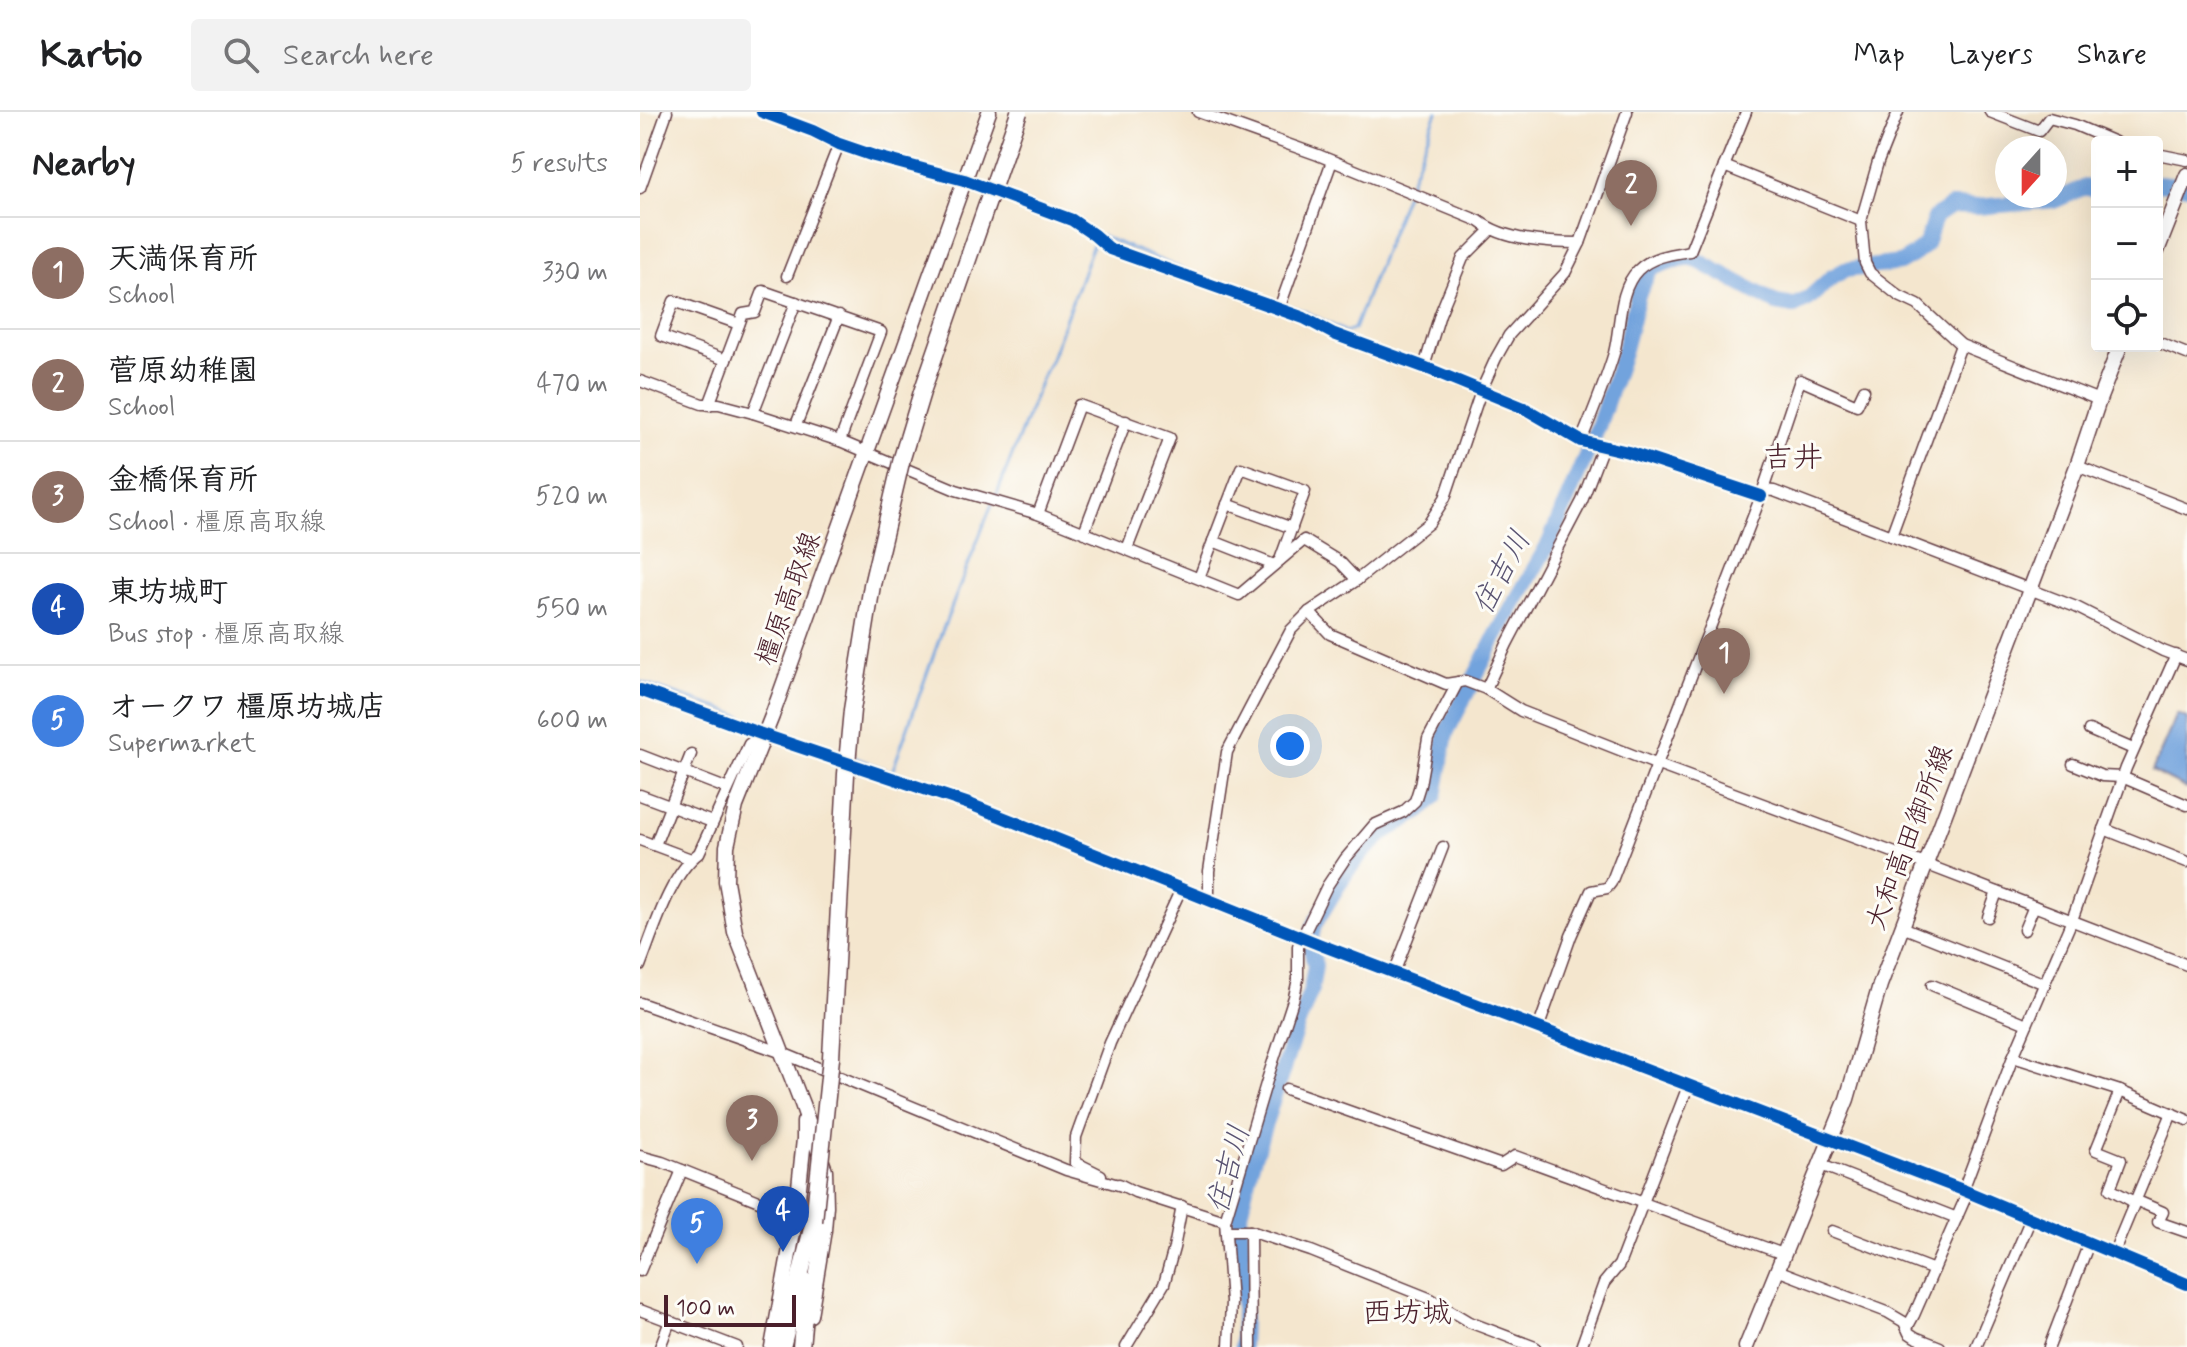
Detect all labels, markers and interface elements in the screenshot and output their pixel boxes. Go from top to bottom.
search box [191,19,751,91]
text: Kartio [40,31,143,80]
icon: search [219,33,263,77]
text: Search here [283,36,434,75]
text: Map [1854,37,1905,74]
text: Layers [1949,37,2033,74]
text: Share [2077,37,2147,74]
north arrow [1995,136,2067,208]
map controls [2091,136,2163,352]
button: + [2091,136,2163,208]
text: Nearby [32,142,136,187]
text: 5 results [510,147,608,181]
pin: 2 [1605,160,1657,226]
button: − [2091,208,2163,280]
text: 天満保育所 [108,240,258,279]
text: 1 [52,256,64,290]
text: 330 m [542,256,608,290]
text: School [108,279,175,313]
button: locate [2091,280,2163,352]
text: 菅原幼稚園 [108,352,258,391]
text: 2 [52,368,64,402]
text: 470 m [536,368,608,402]
text: School [108,391,175,425]
district label: 吉井 [1763,439,1823,478]
text: 金橋保育所 [108,461,258,500]
text: 3 [52,480,64,514]
text: 520 m [535,480,608,514]
text: School · 橿原高取線 [108,506,325,540]
water label: 住吉川 [1464,524,1541,622]
street label: 橿原高取線 [748,527,831,671]
text: 東坊城町 [108,573,228,612]
text: 4 [50,592,66,626]
text: 550 m [535,592,608,626]
text: Bus stop · 橿原高取線 [108,618,344,652]
pin: 1 [1698,628,1750,694]
text: オークワ 橿原坊城店 [108,688,386,727]
text: 5 [50,704,66,738]
text: 600 m [536,704,608,738]
your location [1270,726,1310,766]
text: Supermarket [108,727,256,761]
street label: 大和高田御所線 [1858,740,1963,936]
pin: 3 [726,1095,778,1161]
water label: 住吉川 [1199,1121,1260,1218]
pin: 4 [757,1186,809,1252]
pin: 5 [671,1198,723,1264]
scale bar [664,1291,796,1327]
district label: 西坊城 [1362,1294,1452,1333]
text: 100 m [676,1295,735,1323]

